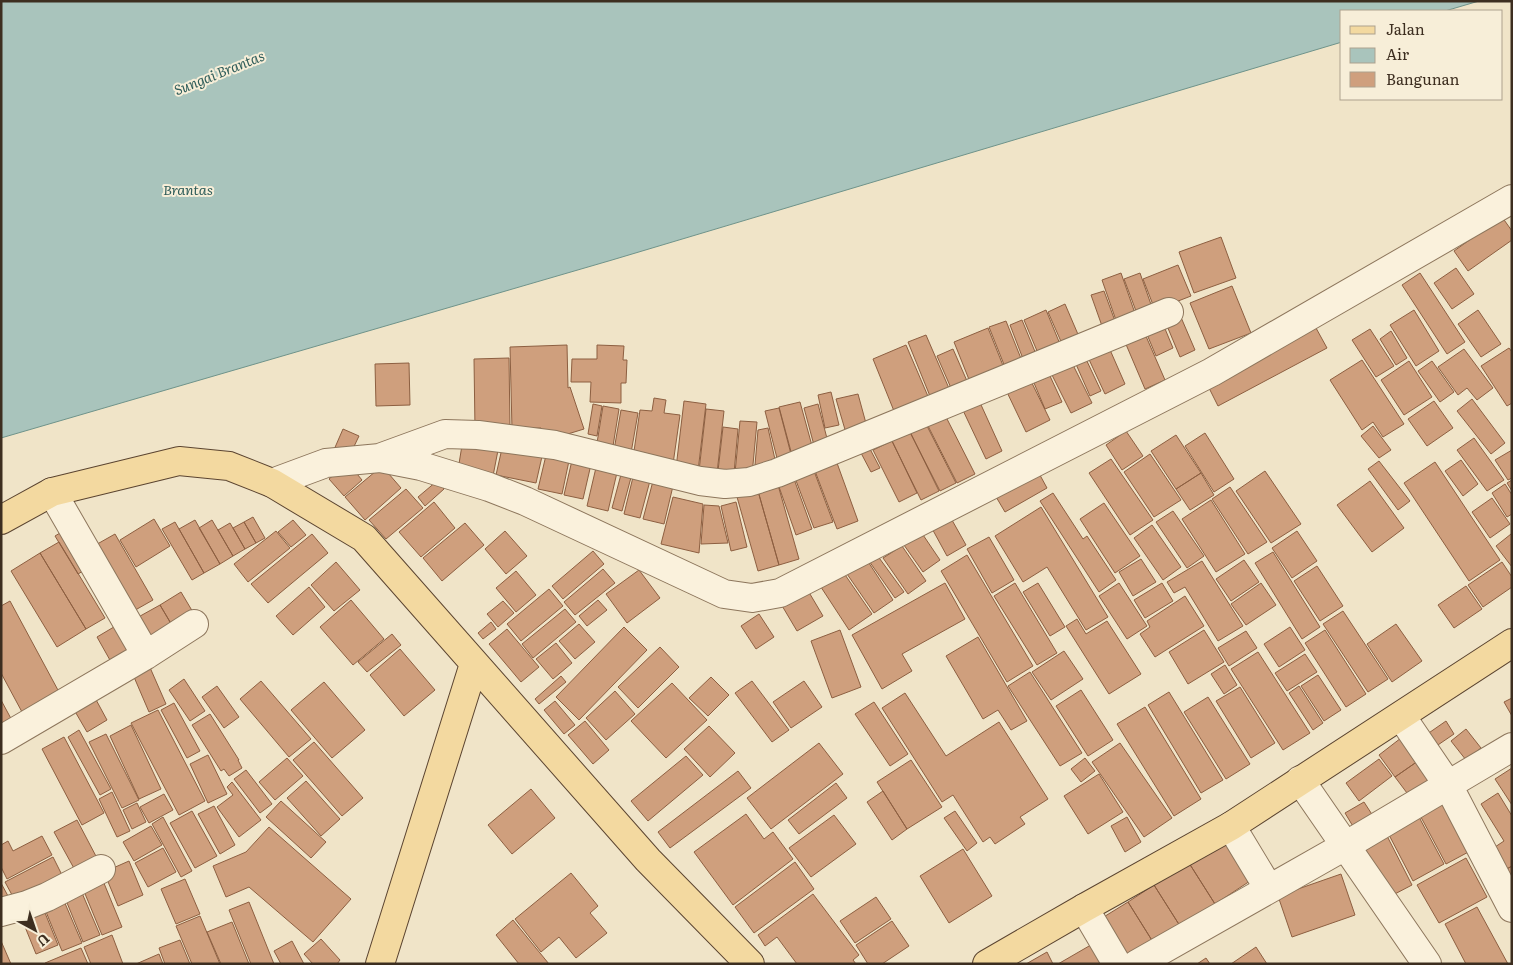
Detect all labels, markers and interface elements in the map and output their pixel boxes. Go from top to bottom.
legend [1340,10,1503,100]
text: Jalan [1386,17,1425,40]
text: Air [1386,42,1409,65]
water label: Sungai Brantas [171,45,267,99]
text: Bangunan [1386,67,1460,90]
water label: Brantas [163,179,213,199]
north arrow [10,905,60,955]
text: U [33,930,55,952]

